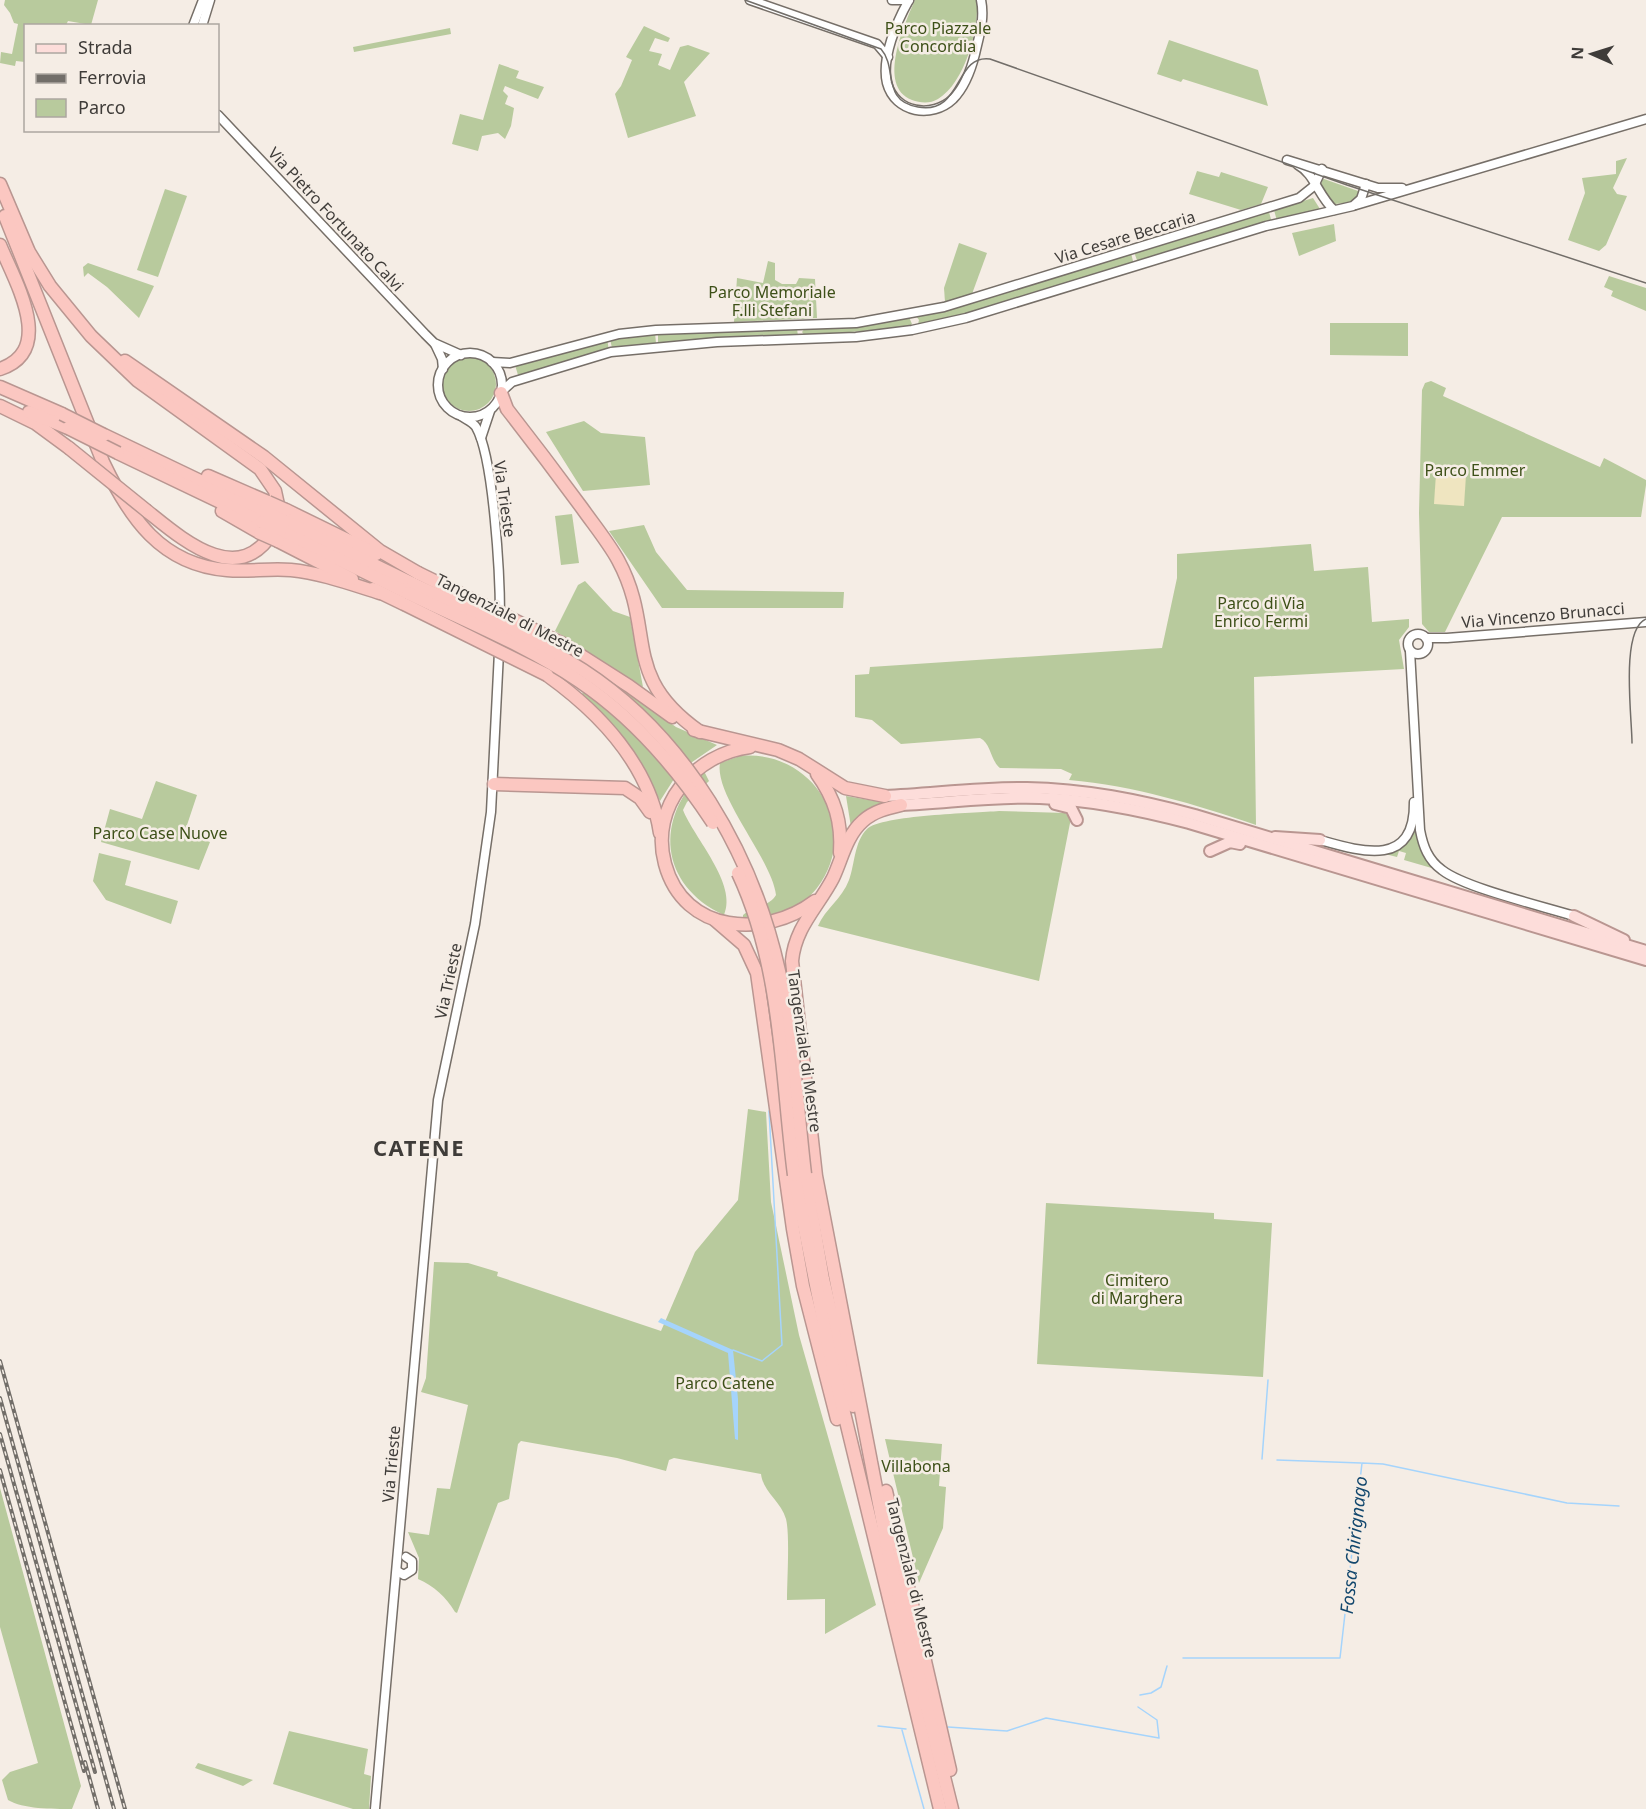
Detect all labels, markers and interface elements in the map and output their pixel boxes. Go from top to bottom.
park label: Parco Piazzale Concordia [885,17,991,57]
legend [24,24,219,132]
north arrow [1562,24,1622,84]
text: Strada [78,35,133,59]
text: N [1566,46,1588,60]
text: Ferrovia [78,65,146,89]
text: Parco [78,95,126,119]
street label: Via Pietro Fortunato Calvi [263,142,409,296]
street label: Via Cesare Beccaria [1052,205,1198,269]
park label: Parco Memoriale F.lli Stefani [708,281,836,321]
street label: Via Trieste [489,459,521,539]
park label: Parco Emmer [1425,459,1526,481]
street label: Tangenziale di Mestre [432,568,588,662]
park label: Parco di Via Enrico Fermi [1214,592,1308,632]
street label: Via Vincenzo Brunacci [1461,597,1625,633]
park label: Parco Case Nuove [93,822,227,844]
street label: Via Trieste [429,941,467,1021]
street label: Tangenziale di Mestre [783,968,827,1134]
district label: CATENE [373,1132,465,1162]
park label: Cimitero di Marghera [1091,1269,1183,1309]
park label: Parco Catene [675,1372,775,1394]
street label: Via Trieste [377,1425,405,1503]
park label: Villabona [881,1455,951,1477]
water label: Fossa Chirignago [1334,1475,1372,1615]
street label: Tangenziale di Mestre [882,1496,942,1660]

